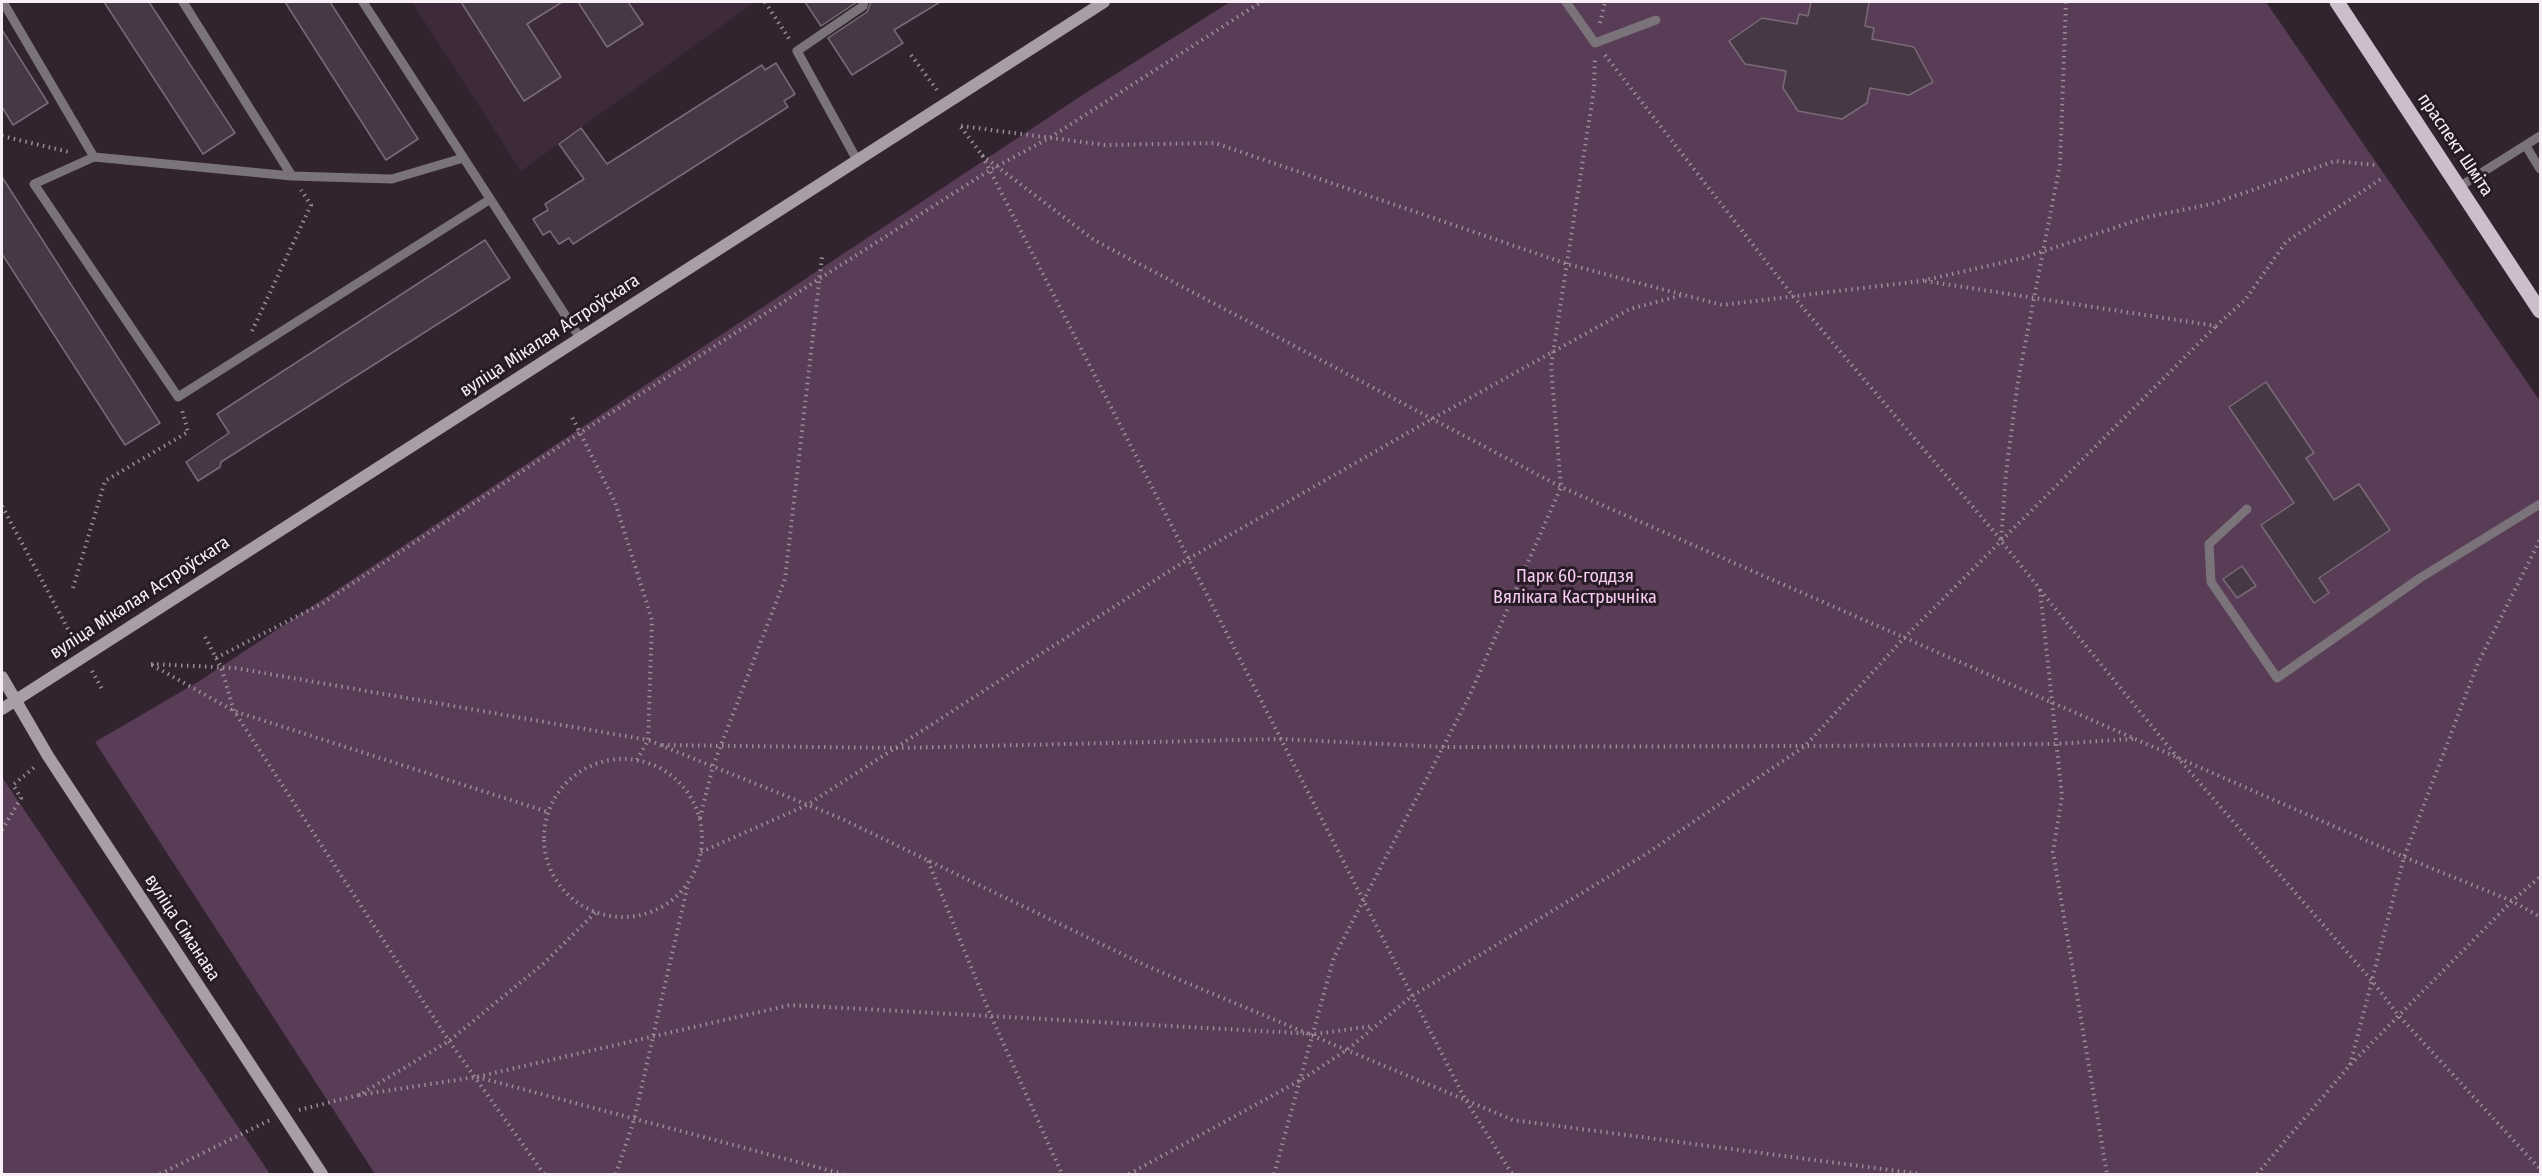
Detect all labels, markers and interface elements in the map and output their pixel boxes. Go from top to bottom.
street label: праспект Шміта [2413,89,2497,201]
street label: вуліца Мікалая Астроўскага [456,270,644,402]
street label: вуліца Мікалая Астроўскага [46,532,234,664]
park label: Парк 60-годдзя Вялікага Кастрычніка [1493,566,1657,608]
street label: вуліца Сіманава [140,871,224,985]

